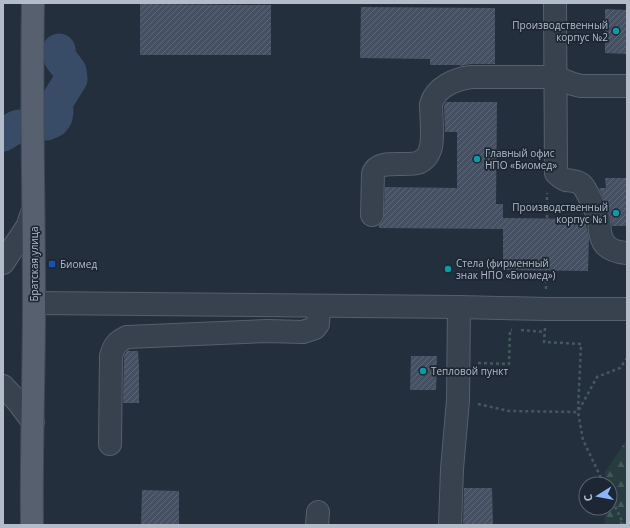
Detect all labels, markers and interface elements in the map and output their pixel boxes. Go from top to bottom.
place label: Производственный корпус №2 [512,18,608,44]
marker: Производственный корпус №2 [611,26,621,36]
place label: Главный офис НПО «Биомед» [485,146,557,172]
marker: Главный офис НПО «Биомед» [472,154,482,164]
place label: Производственный корпус №1 [512,200,608,226]
marker: Производственный корпус №1 [611,208,621,218]
street label: Братская улица [27,226,41,302]
place label: Стела (фирменный знак НПО «Биомед») [456,256,556,282]
place label: Биомед [60,257,97,271]
marker: Биомед [47,259,57,269]
marker: Стела (фирменный знак НПО «Биомед») [443,264,453,274]
place label: Тепловой пункт [431,364,508,378]
marker: Тепловой пункт [418,366,428,376]
north arrow [578,476,618,516]
text: С [580,493,596,503]

